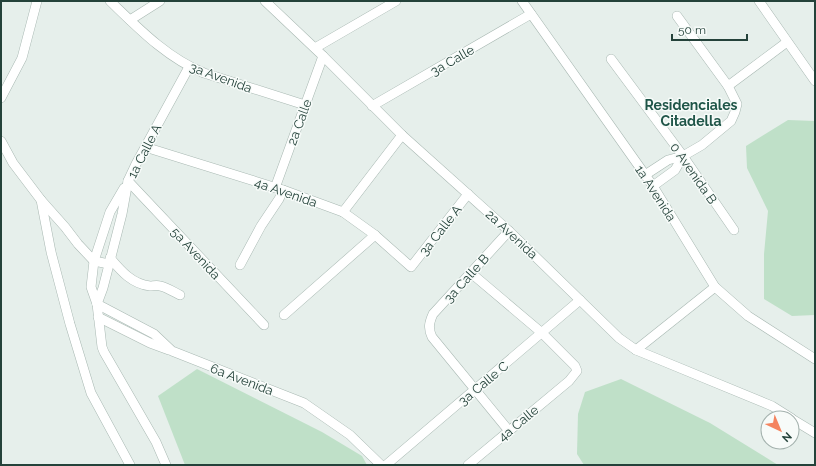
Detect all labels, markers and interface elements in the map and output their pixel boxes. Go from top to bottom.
scale bar [672,16,747,42]
text: 50 m [678,23,706,37]
street label: 3a Calle [428,42,477,79]
street label: 3a Avenida [188,59,254,96]
street label: 2a Calle [284,97,315,147]
district label: Residenciales Citadella [644,97,738,129]
street label: 1a Calle A [125,122,164,181]
street label: 0 Avenida B [667,140,720,207]
street label: 1a Avenida [632,162,679,224]
street label: 4a Avenida [252,175,319,210]
street label: 3a Calle A [416,202,465,258]
street label: 2a Avenida [483,207,541,262]
street label: 5a Avenida [168,224,223,282]
street label: 3a Calle B [441,251,492,306]
street label: 3a Calle C [455,358,511,409]
street label: 6a Avenida [208,361,275,398]
street label: 4a Calle [495,402,542,445]
north arrow [760,410,800,450]
text: N [779,429,794,444]

